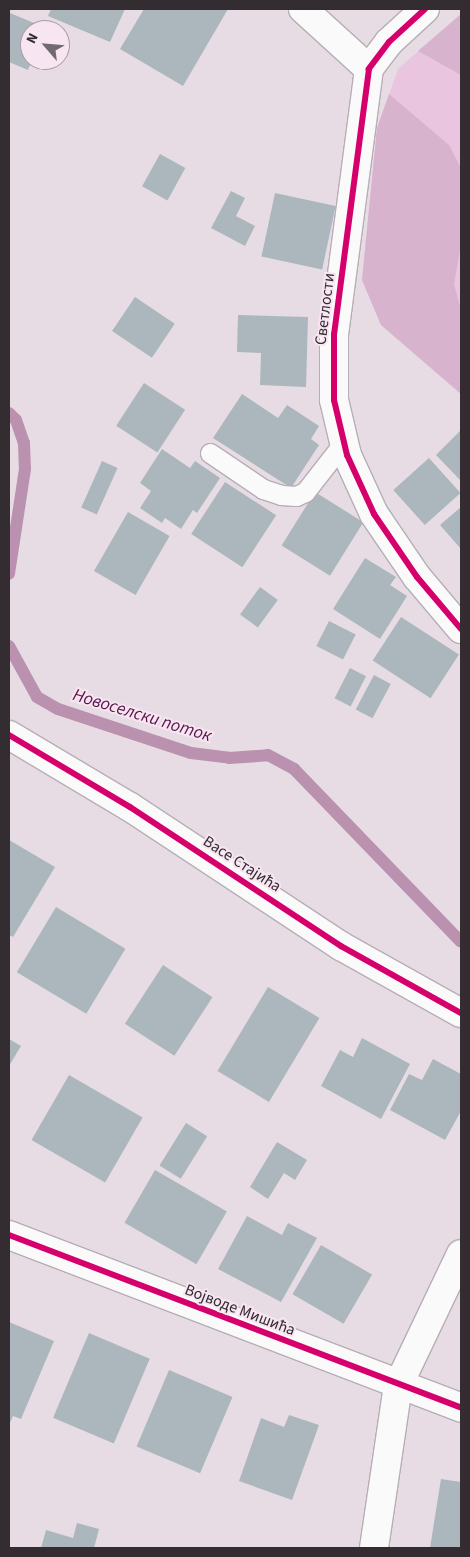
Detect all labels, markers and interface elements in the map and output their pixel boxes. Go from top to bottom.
north arrow [20,20,70,70]
text: N [22,30,44,47]
street label: Светлости [311,272,339,346]
water label: Новоселски поток [70,685,214,747]
street label: Васе Стајића [199,832,285,896]
street label: Војводе Мишића [182,1280,298,1340]

